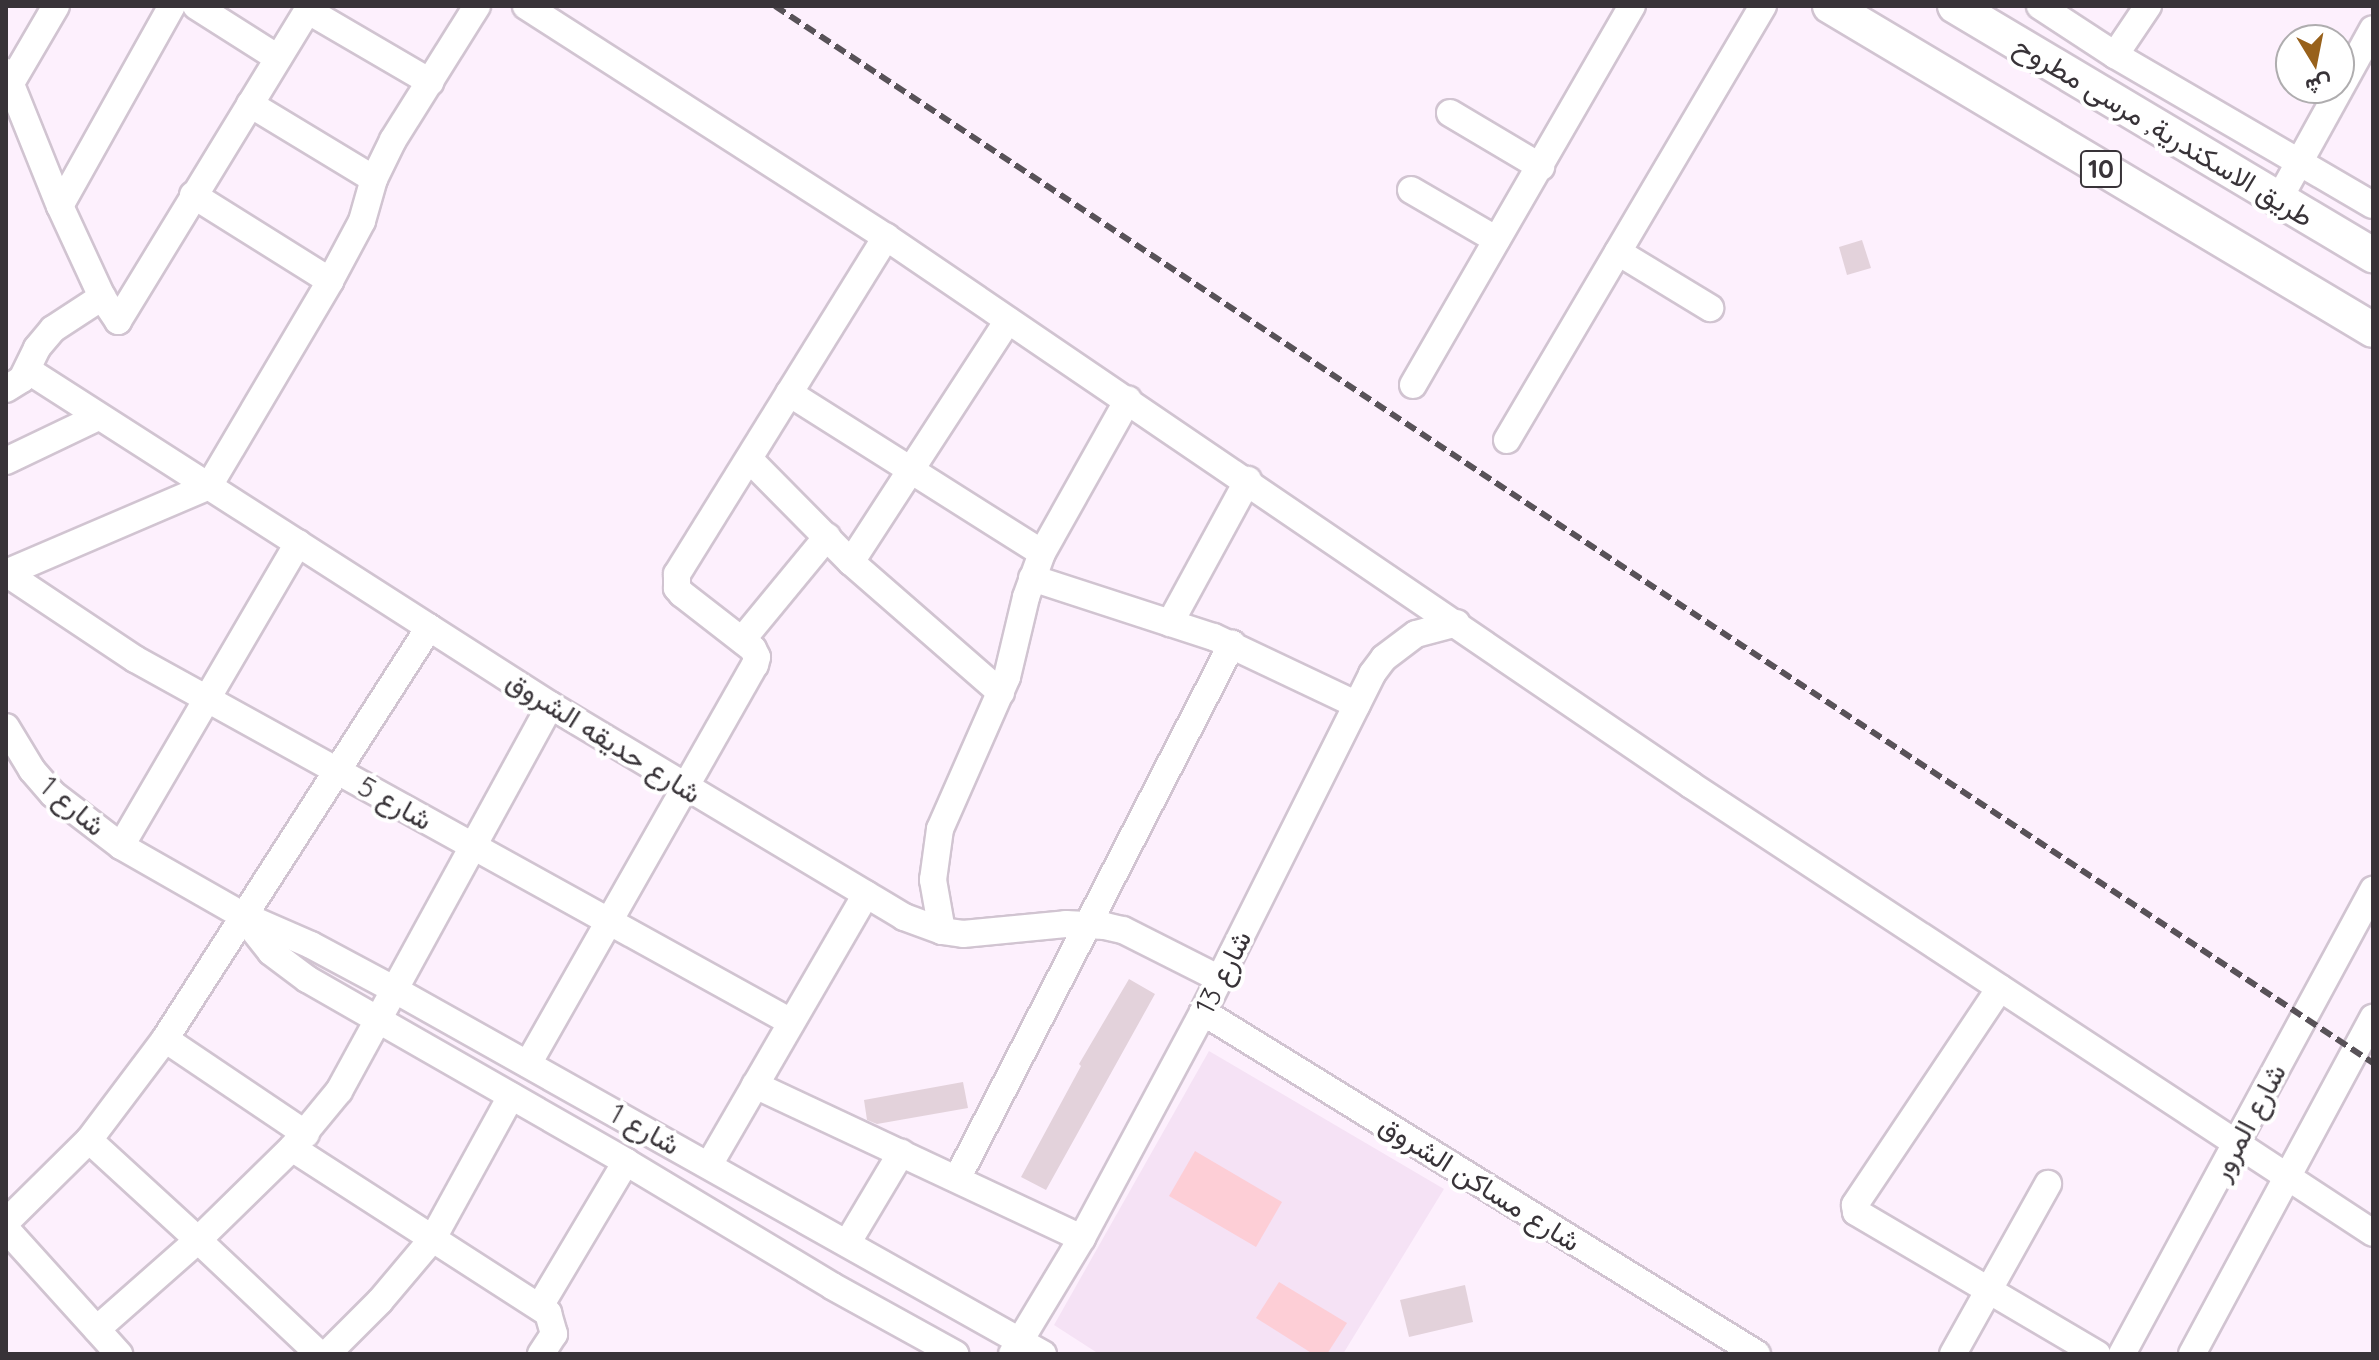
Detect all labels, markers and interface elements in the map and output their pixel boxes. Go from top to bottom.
north arrow [2275,24,2355,104]
street label: طريق الاسكندرية, مرسى مطروح [2008,28,2320,234]
text: ش [2303,70,2334,102]
road number: 10 [2079,147,2123,191]
street label: شارع حديقه الشروق [501,664,707,810]
street label: شارع 1 [34,769,112,843]
street label: شارع 5 [352,769,438,837]
street label: شارع 13 [1188,925,1258,1019]
street label: شارع المرور [2203,1058,2293,1186]
street label: شارع 1 [604,1096,686,1162]
street label: شارع مساكن الشروق [1373,1108,1587,1258]

